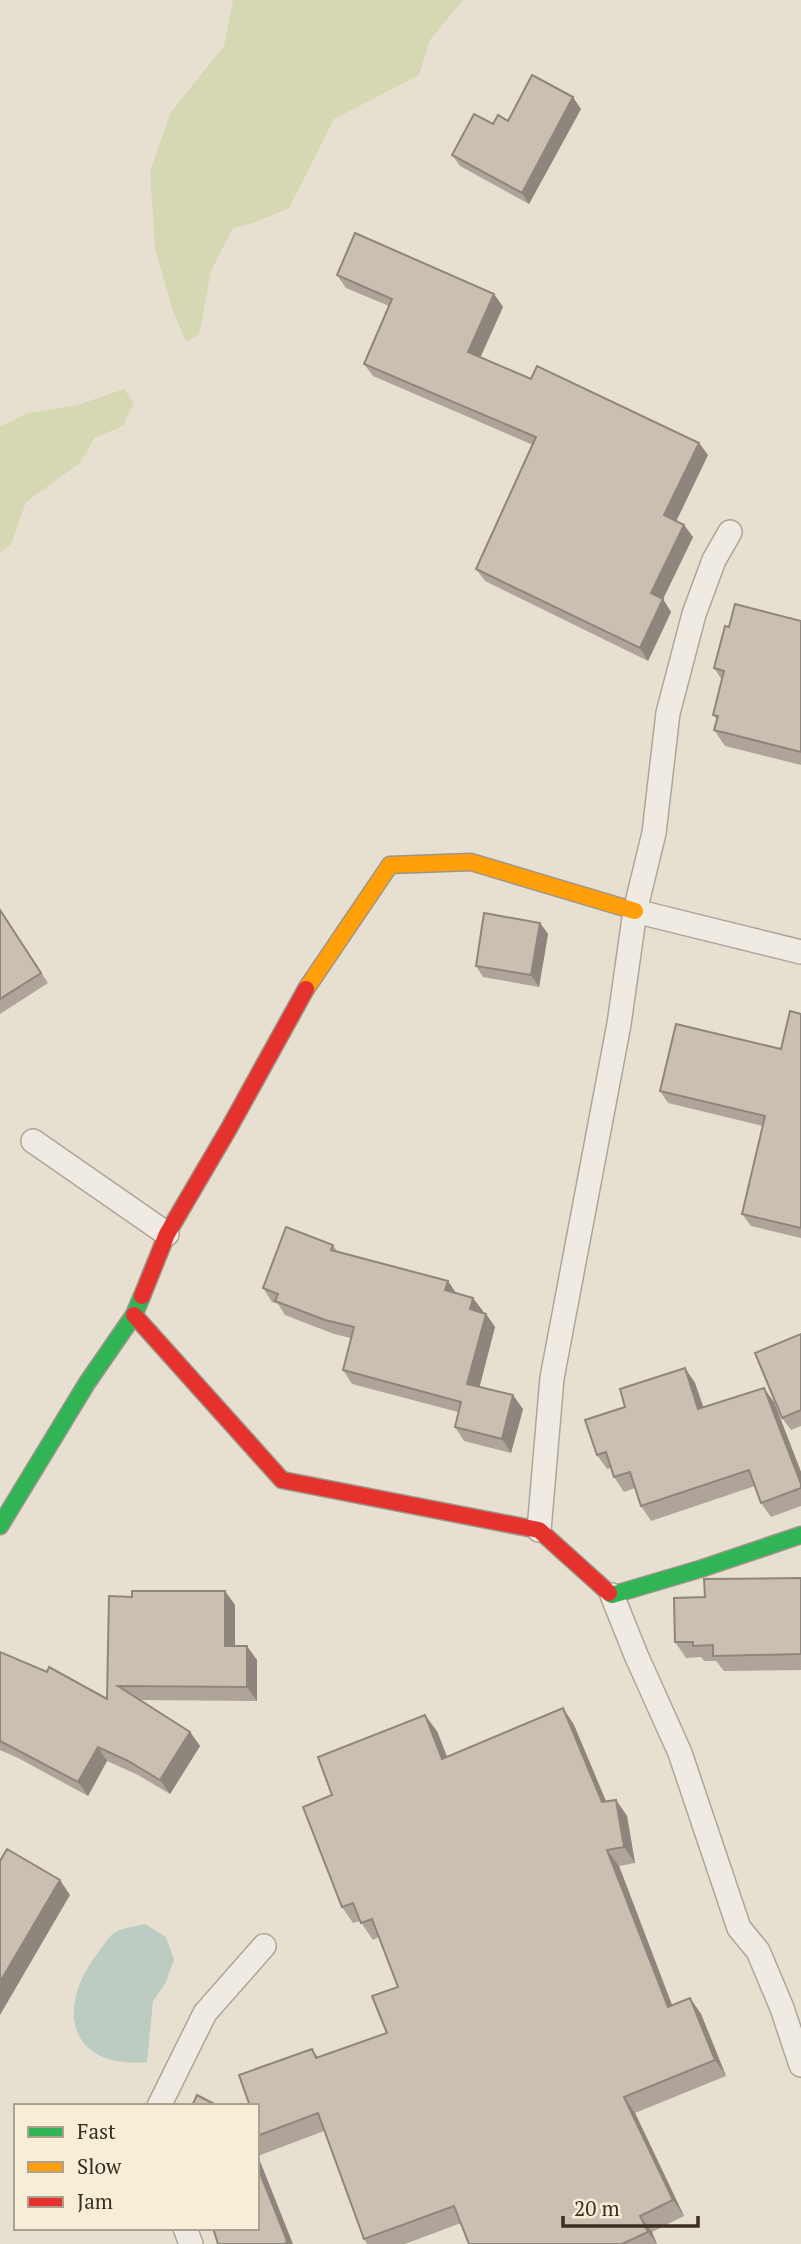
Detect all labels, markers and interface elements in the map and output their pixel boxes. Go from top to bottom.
legend [14,2104,259,2230]
text: Fast [77,2117,116,2145]
text: Slow [77,2152,122,2180]
scale bar [563,2184,698,2228]
text: Jam [77,2187,113,2215]
text: 20 m [574,2194,620,2222]

